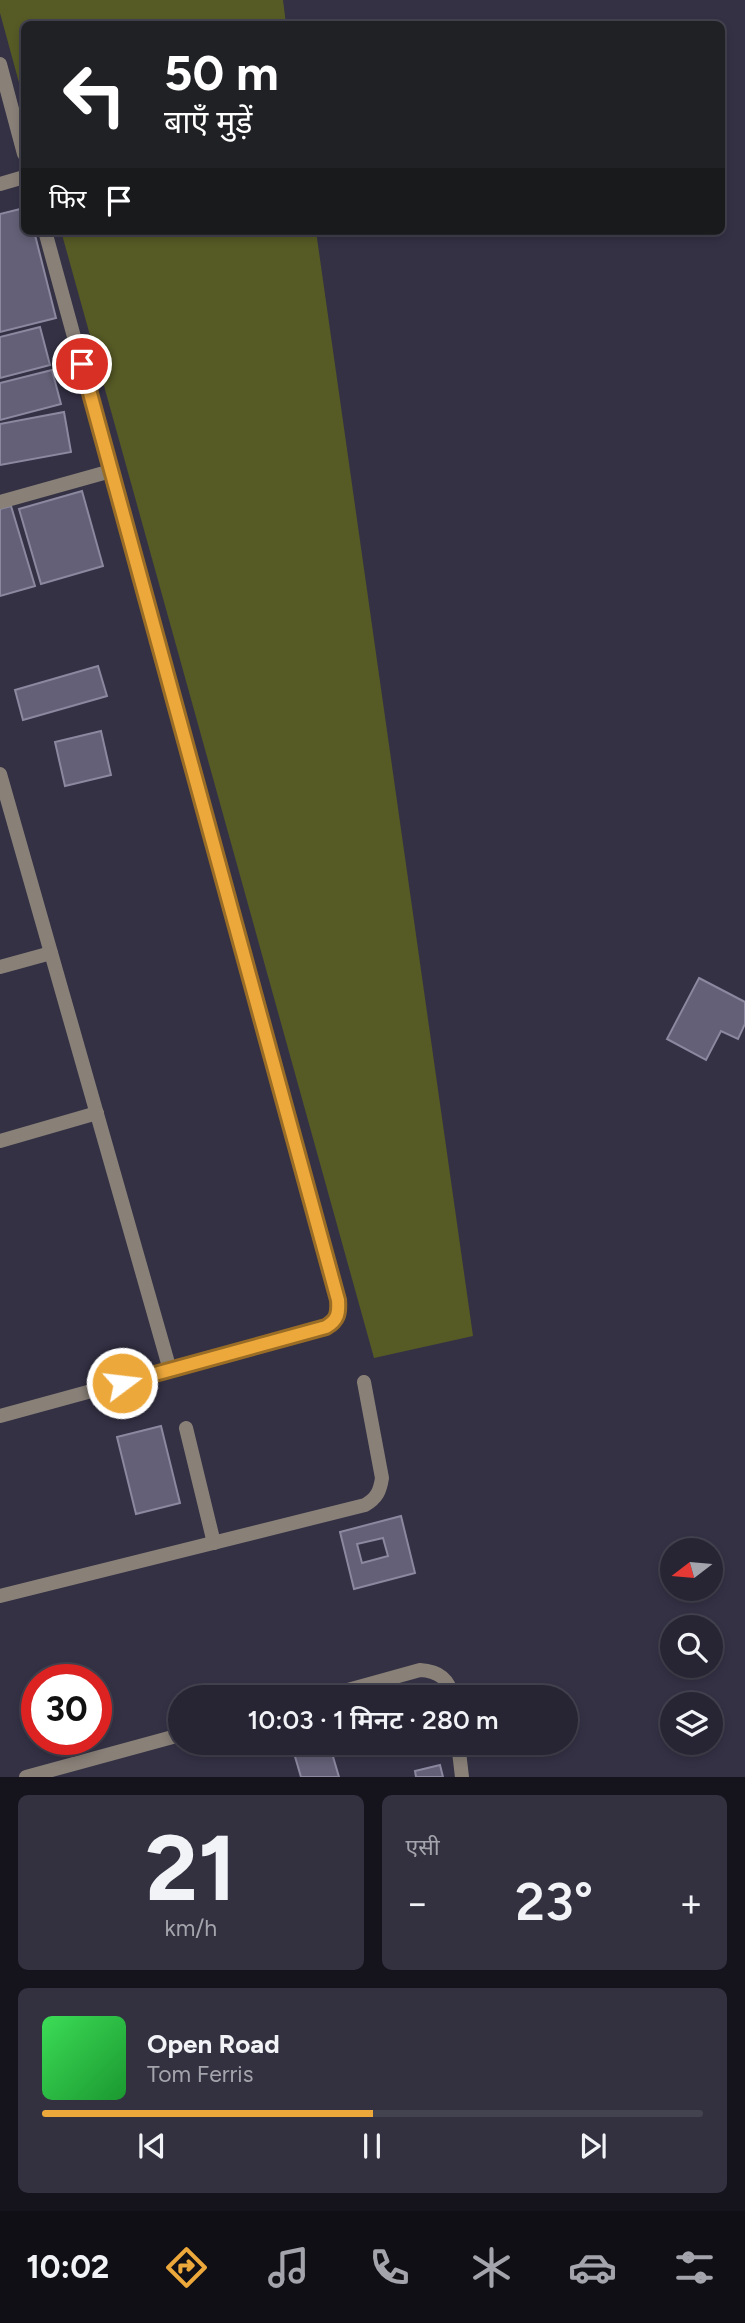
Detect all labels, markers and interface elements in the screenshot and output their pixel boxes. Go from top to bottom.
text: 50 m [164,43,279,102]
icon: left [49,49,140,140]
text: बाएँ मुड़ें [164,103,252,141]
icon: arrive [100,182,138,220]
text: फिर [49,183,86,215]
pin [52,334,112,394]
icon: arrive [63,345,101,383]
position arrow [85,1346,159,1420]
north arrow [660,1538,723,1601]
map controls [660,1538,723,1755]
button: search [660,1615,723,1678]
speed limit sign: 30 [21,1664,112,1755]
button: layers [660,1692,723,1755]
text: 10:03 · 1 मिनट · 280 m [248,1704,498,1736]
text: 21 [145,1814,236,1923]
text: एसी [406,1833,440,1861]
text: 23° [515,1871,593,1933]
text: − [406,1880,429,1926]
text: + [679,1880,703,1926]
text: km/h [164,1914,217,1942]
text: Open Road [147,2028,280,2060]
text: Tom Ferris [147,2060,253,2088]
icon: previous [133,2127,171,2165]
icon: pause [353,2127,391,2165]
icon: next [574,2127,612,2165]
icon: directions [162,2243,211,2292]
icon: music [264,2243,313,2292]
icon: phone [365,2243,414,2292]
icon: climate [467,2243,516,2292]
icon: car [568,2243,617,2292]
icon: filters [670,2243,719,2292]
text: 10:02 [26,2248,109,2286]

